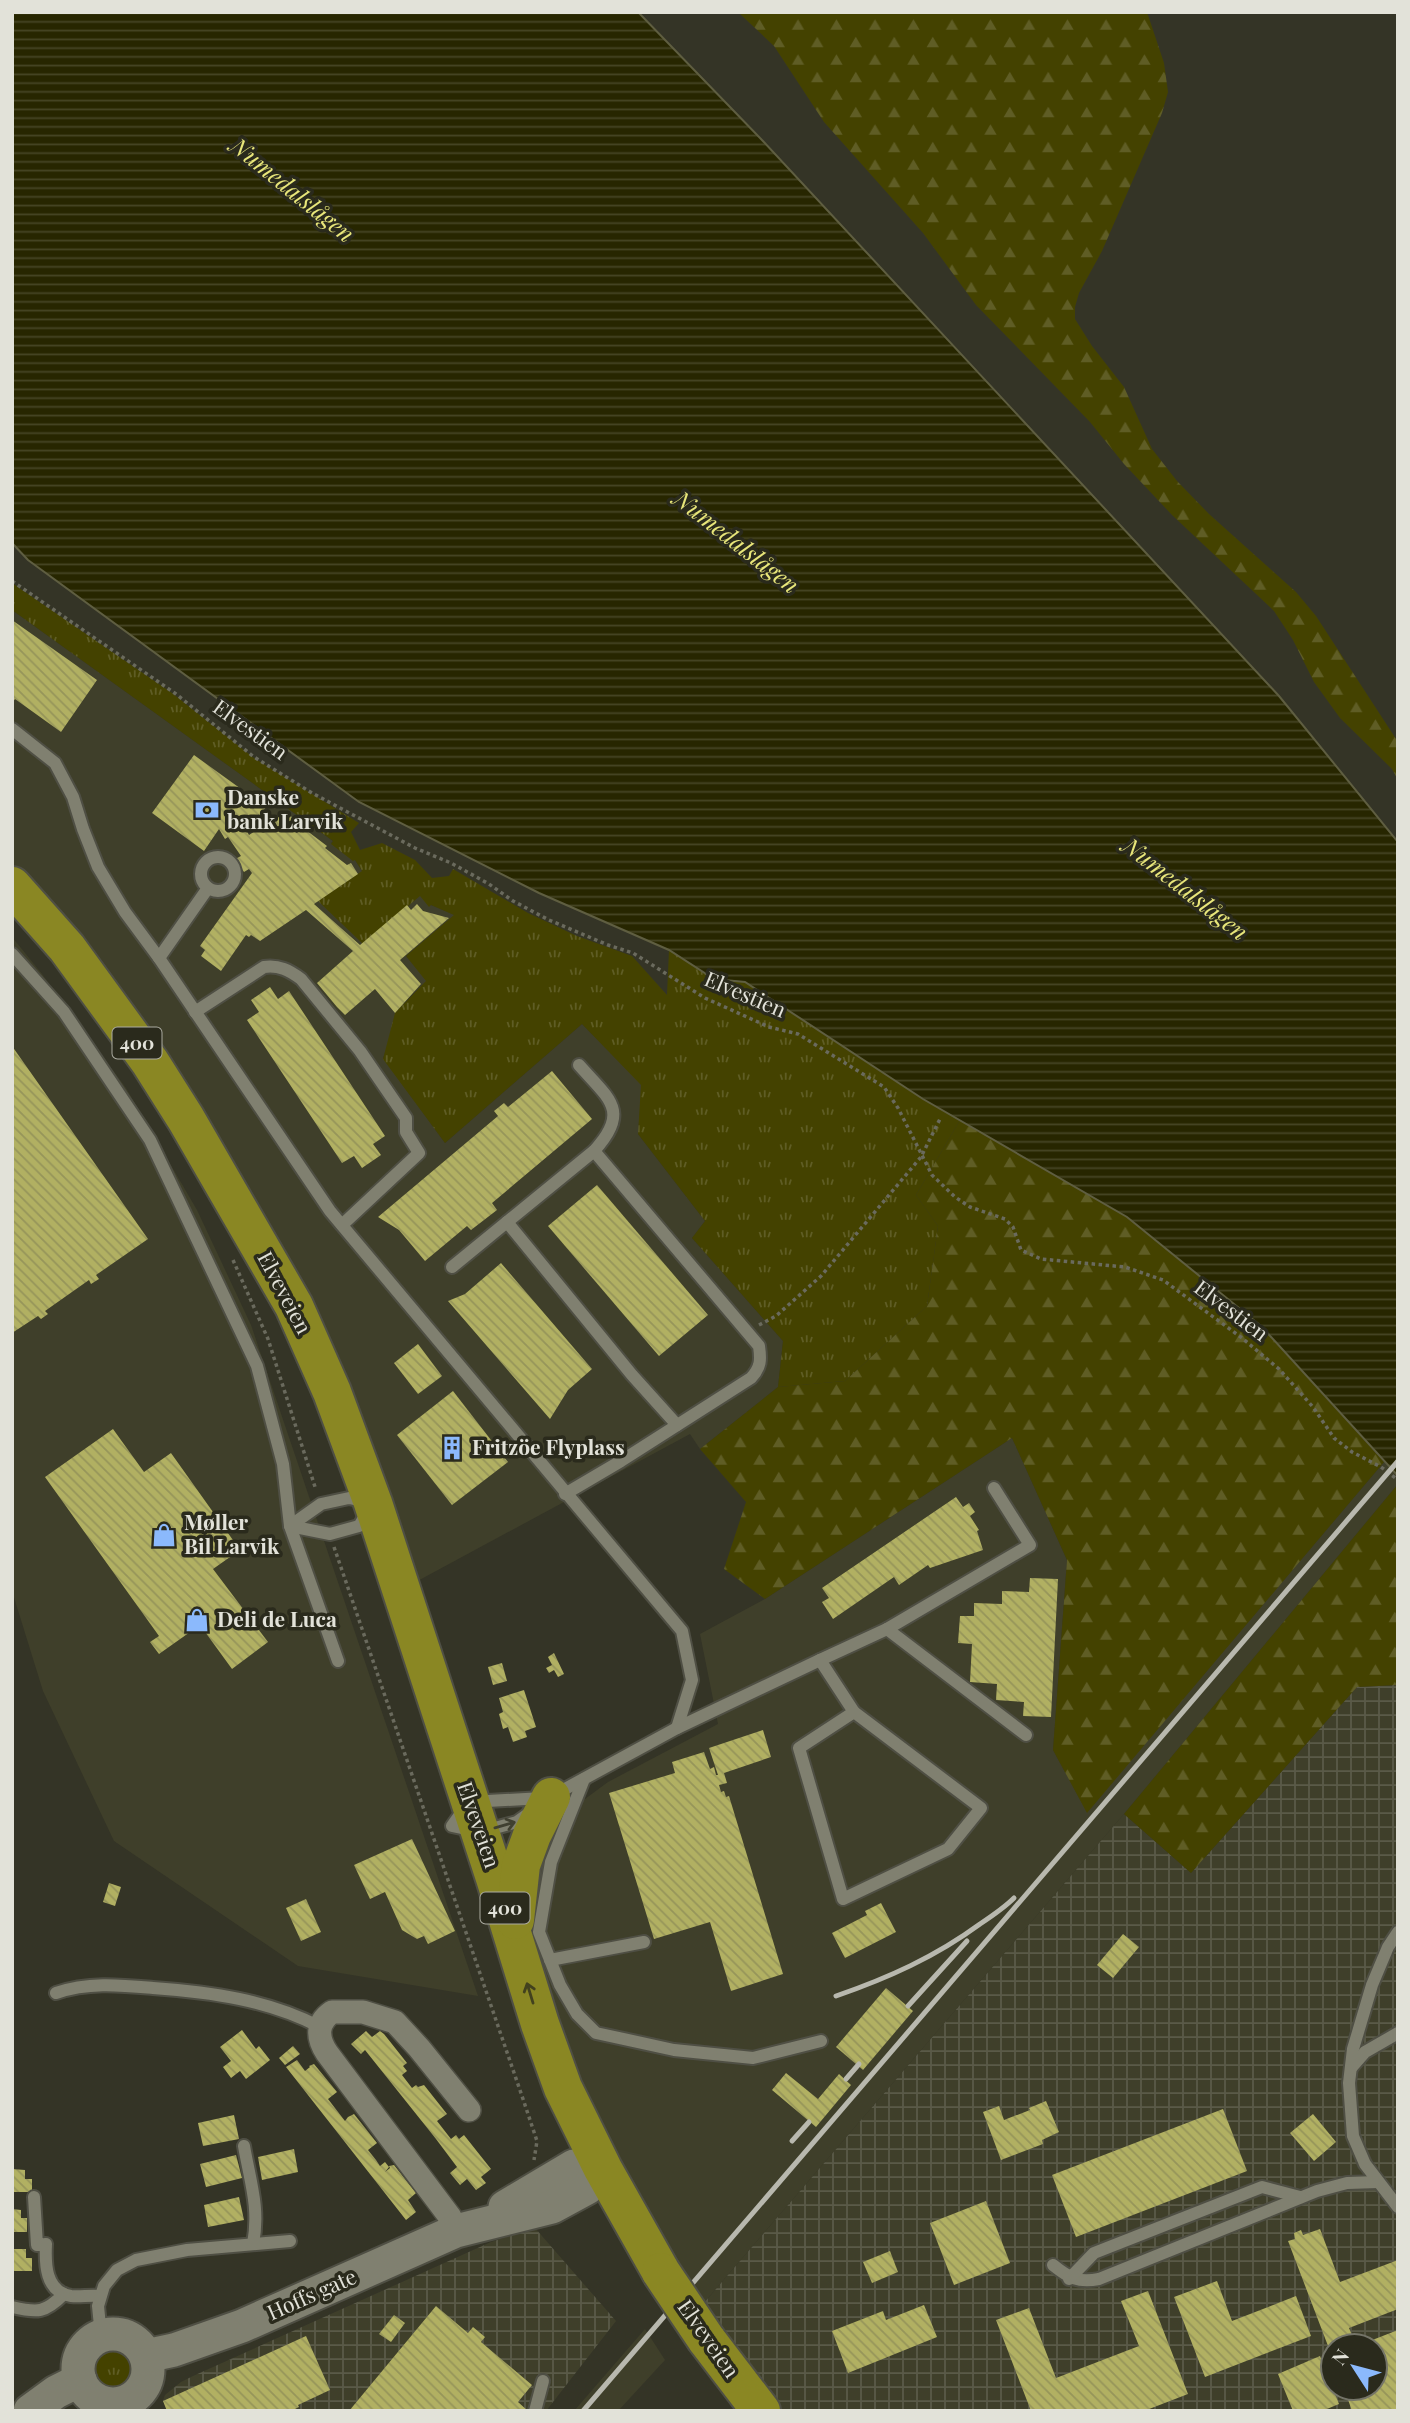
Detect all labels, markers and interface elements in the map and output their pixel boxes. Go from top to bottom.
water label: Numedalslågen [223,128,361,248]
water label: Numedalslågen [666,481,806,599]
street label: Elvestien [208,692,294,765]
place label: Danske bank Larvik [227,782,344,834]
bank icon: Danske bank Larvik [193,796,221,824]
water label: Numedalslågen [1115,828,1255,946]
street label: Elvestien [701,964,791,1023]
road number: 400 [113,1028,162,1058]
street label: Elveveien [252,1246,319,1339]
street label: Elvestien [1190,1272,1275,1347]
place label: Fritzöe Flyplass [472,1432,625,1460]
building icon: Fritzöe Flyplass [438,1434,466,1462]
place label: Møller Bil Larvik [184,1507,280,1559]
shop icon: Møller Bil Larvik [150,1521,178,1549]
place label: Deli de Luca [217,1604,337,1632]
shop icon: Deli de Luca [183,1606,211,1634]
street label: Elveveien [452,1778,508,1872]
one-way arrow [493,1818,515,1831]
road number: 400 [480,1892,530,1924]
one-way arrow [523,1982,536,2004]
street label: Hoffs gate [262,2261,360,2325]
street label: Elveveien [673,2293,747,2383]
north arrow [1319,2332,1389,2402]
text: N [1325,2343,1354,2370]

